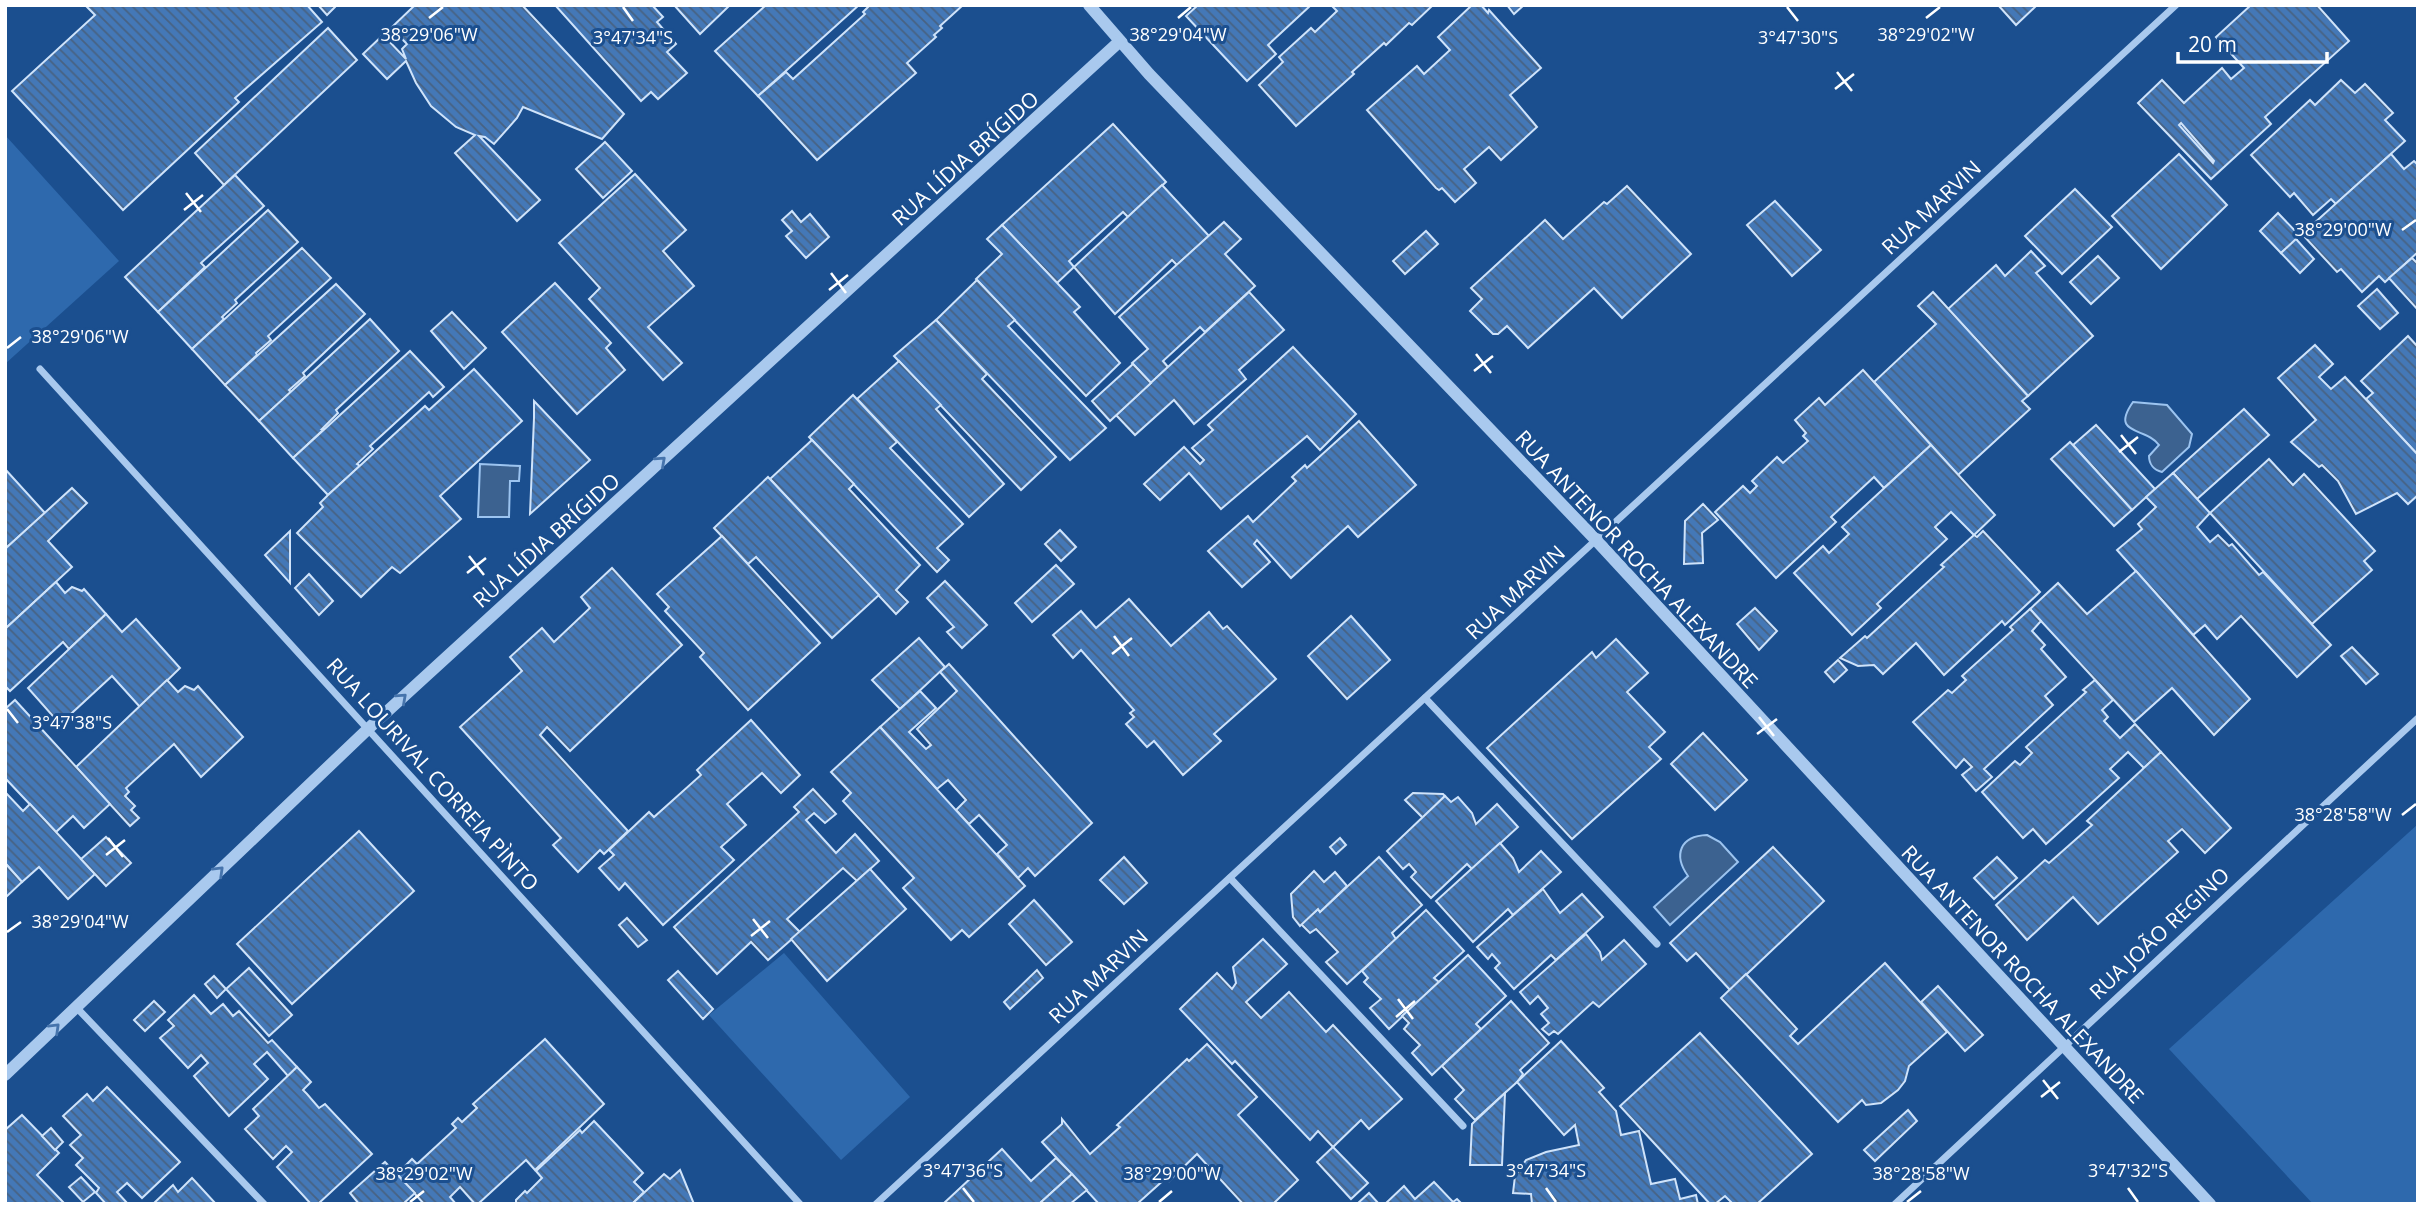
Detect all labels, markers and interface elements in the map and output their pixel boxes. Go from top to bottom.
scale bar [2178,21,2327,65]
text: 38°29'06"W [380,22,478,46]
text: 38°29'04"W [1129,22,1227,46]
text: 38°29'02"W [1877,22,1975,46]
text: 3°47'34"S [593,25,673,49]
text: 3°47'30"S [1758,25,1838,49]
text: 20 m [2188,30,2237,58]
street label: RUA LÍDIA BRÍGIDO [885,84,1045,232]
street label: RUA MARVIN [1875,154,1987,260]
text: 38°29'00"W [2294,217,2392,241]
text: 38°29'06"W [31,324,129,348]
street label: RUA ANTENOR ROCHA ALEXANDRE [1510,424,1764,694]
one-way arrow [653,457,666,470]
street label: RUA LÍDIA BRÍGIDO [466,466,626,614]
street label: RUA MARVIN [1459,539,1571,645]
street label: RUA LOURIVAL CORREIA PÌNTO [321,651,545,897]
one-way arrow [394,693,407,706]
text: 3°47'38"S [32,710,112,734]
text: 38°28'58"W [2294,802,2392,826]
street label: RUA ANTENOR ROCHA ALEXANDRE [1896,839,2150,1109]
street label: RUA JOÃO REGINO [2083,861,2235,1005]
one-way arrow [211,866,224,879]
text: 38°29'04"W [31,909,129,933]
street label: RUA MARVIN [1042,923,1154,1029]
one-way arrow [47,1023,60,1036]
text: 3°47'36"S [923,1158,1003,1182]
text: 3°47'34"S [1506,1158,1586,1182]
text: 3°47'32"S [2088,1158,2168,1182]
text: 38°29'02"W [375,1161,473,1185]
text: 38°29'00"W [1123,1161,1221,1185]
text: 38°28'58"W [1872,1161,1970,1185]

